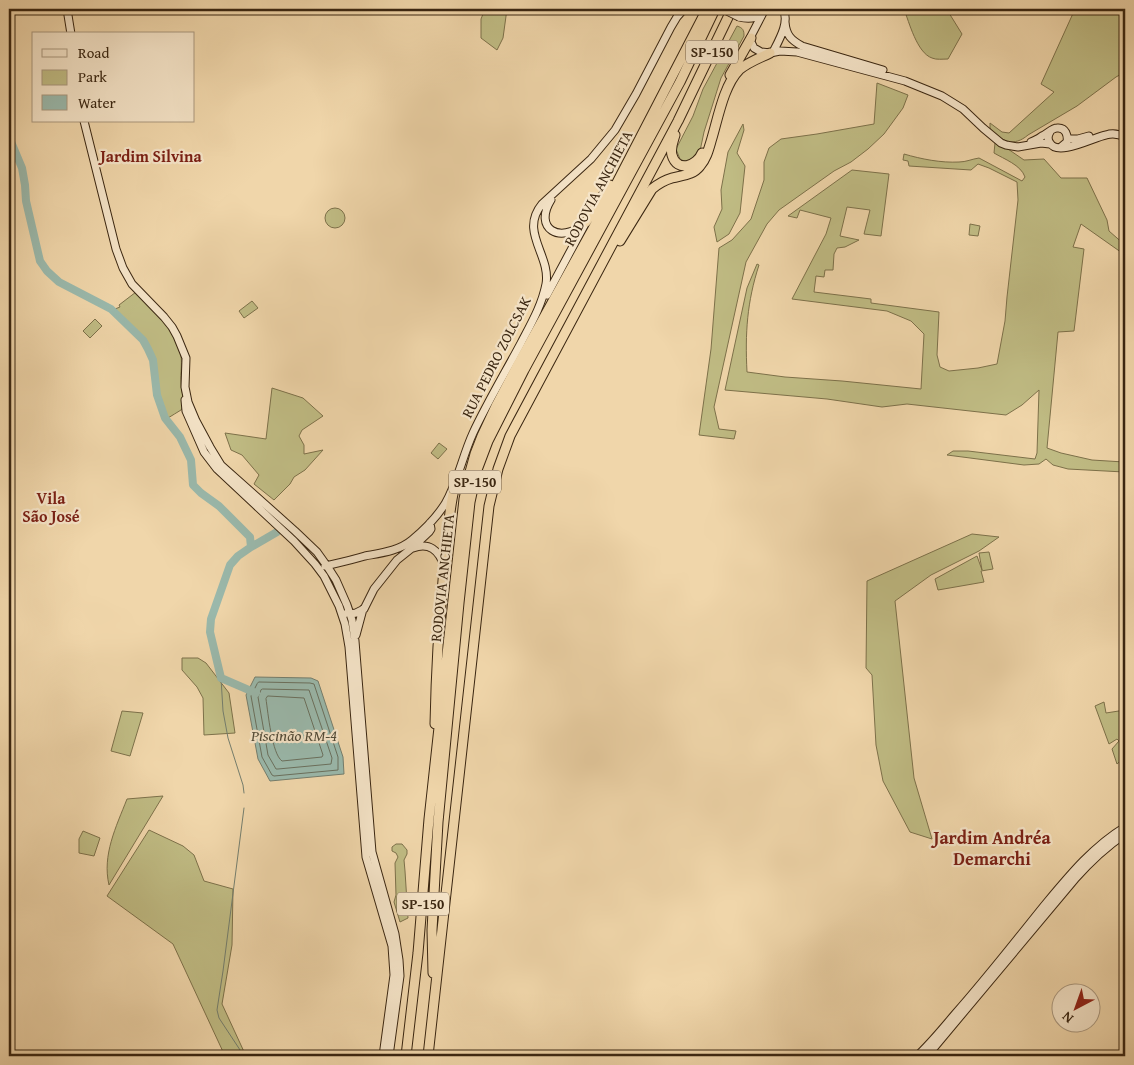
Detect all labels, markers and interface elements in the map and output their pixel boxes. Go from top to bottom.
legend [32,32,195,122]
road number: SP-150 [686,41,738,64]
text: Road [78,42,109,63]
text: Park [78,66,107,87]
text: Water [78,92,116,113]
street label: RODOVIA ANCHIETA [559,126,637,250]
district label: Jardim Silvina [97,144,203,168]
street label: RUA PEDRO ZOLCSAK [456,293,536,421]
road number: SP-150 [449,471,501,494]
district label: Vila São José [22,486,80,528]
street label: RODOVIA ANCHIETA [425,513,459,643]
water label: Piscinão RM-4 [250,723,337,747]
district label: Jardim Andréa Demarchi [930,824,1052,872]
road number: SP-150 [397,892,449,916]
north arrow [1052,982,1102,1032]
text: N [1057,1007,1078,1028]

